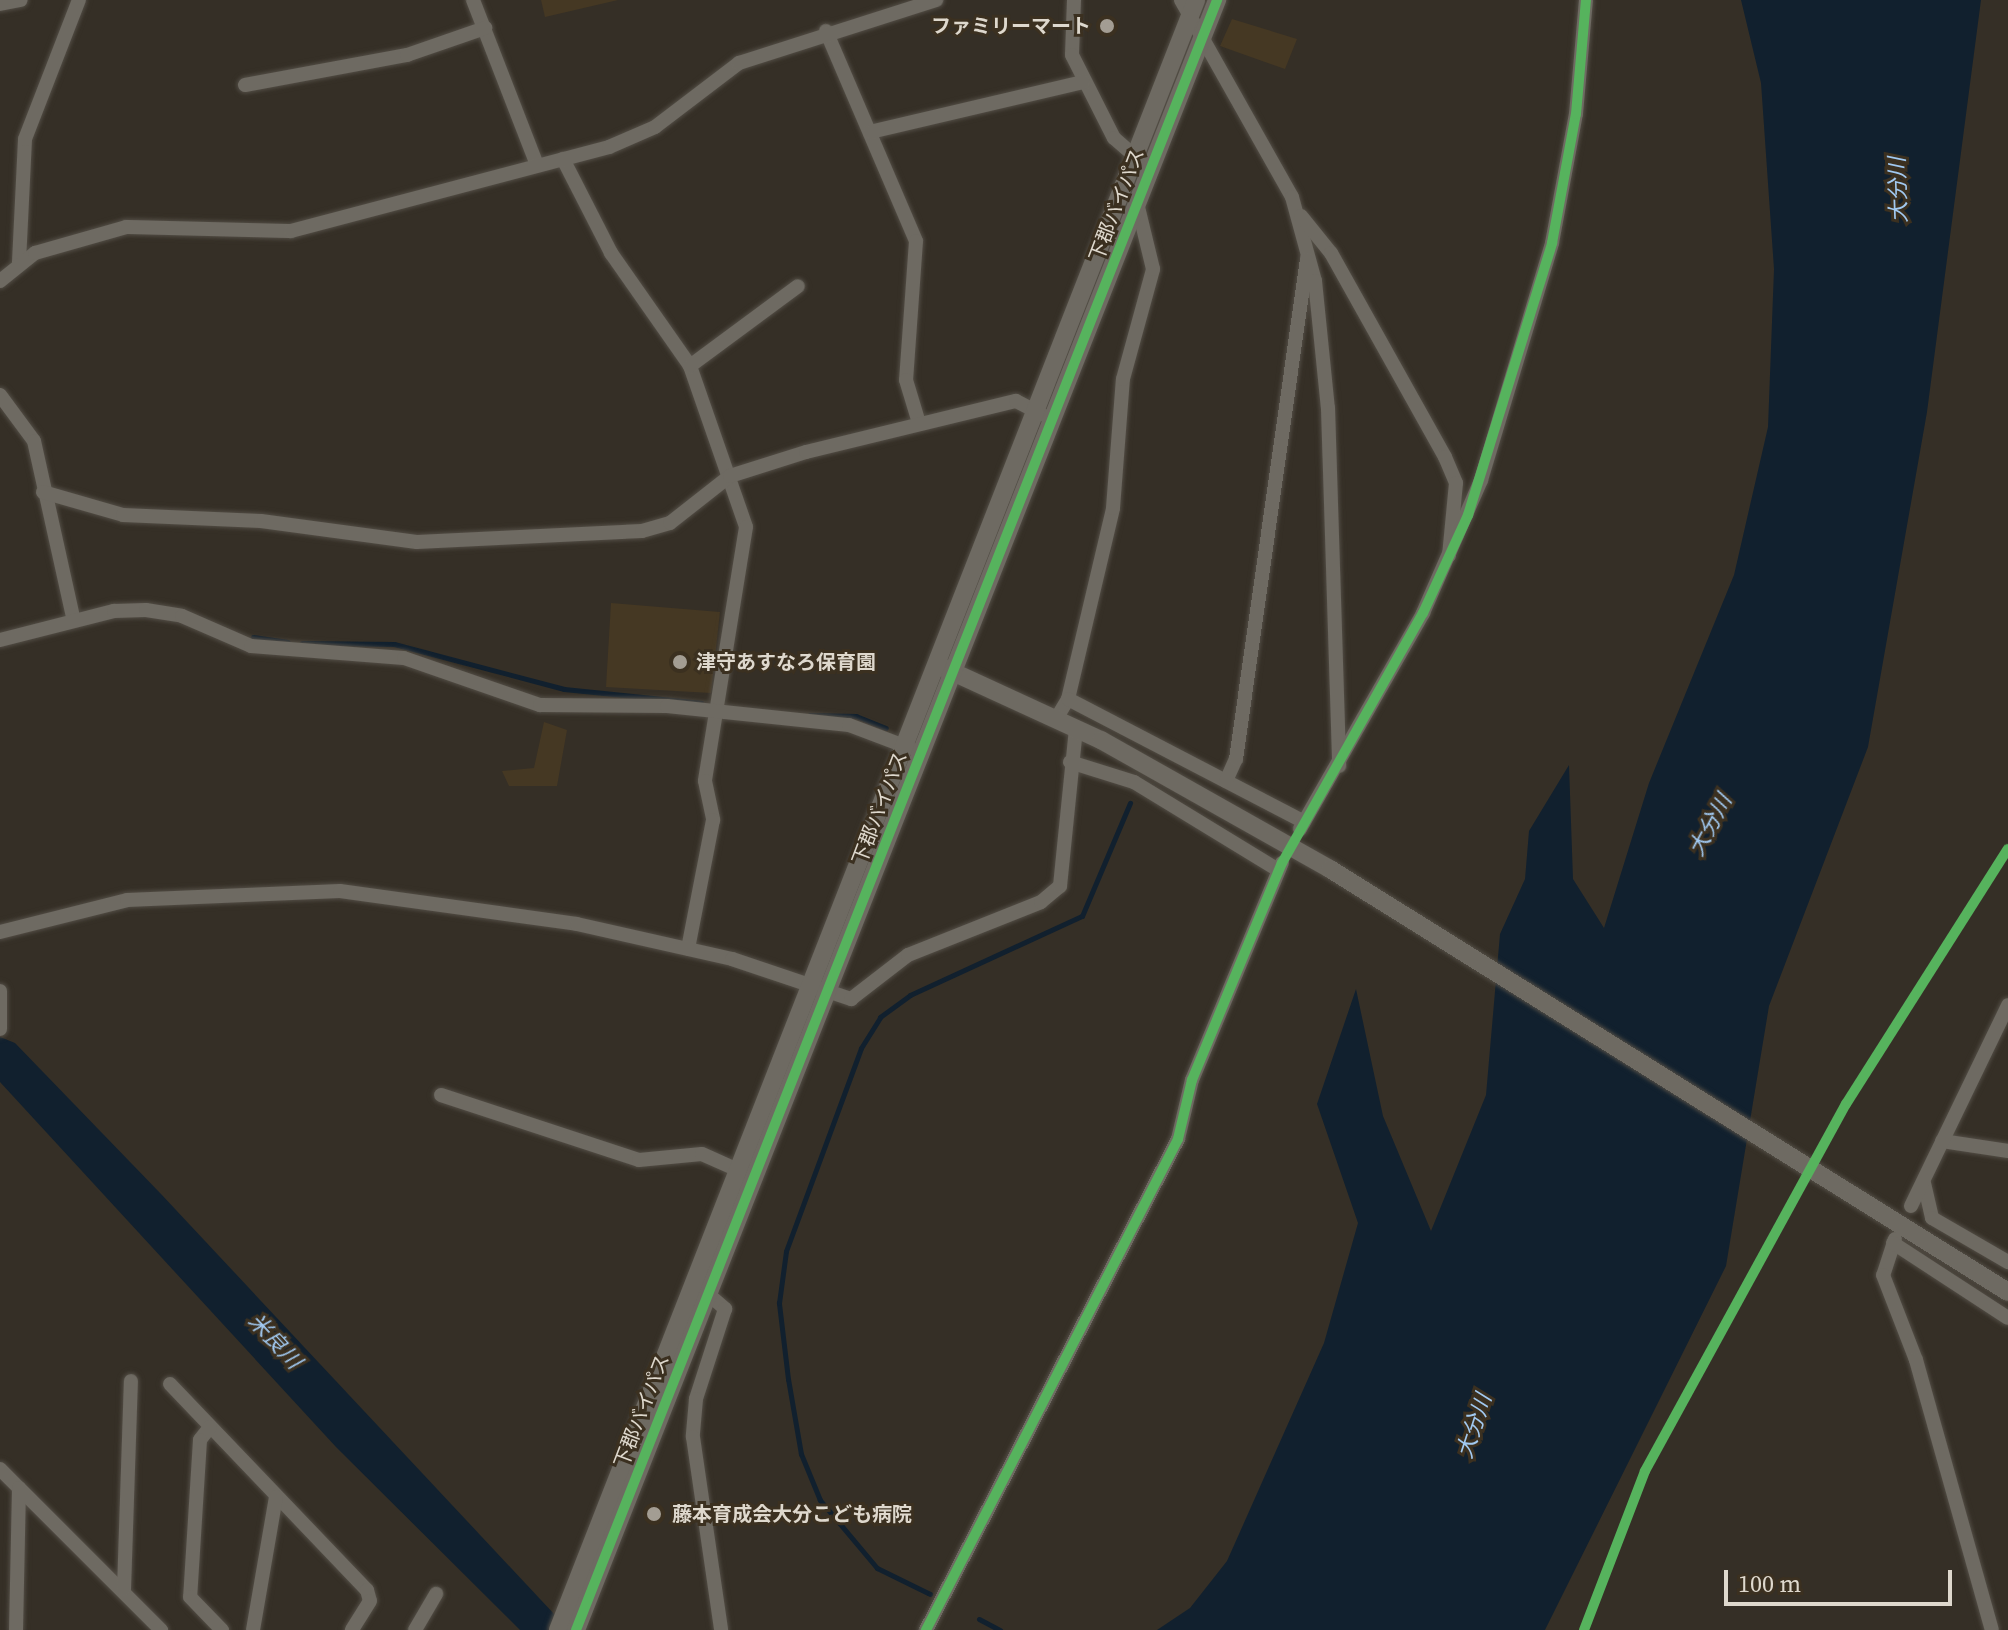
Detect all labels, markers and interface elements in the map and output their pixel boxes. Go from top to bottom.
place label: ファミリーマート [931,14,1091,38]
marker: ファミリーマート [1098,17,1116,35]
street label: 下郡バイパス [1084,145,1150,265]
water label: 大分川 [1884,157,1912,223]
place label: 津守あすなろ保育園 [696,650,876,674]
marker: 津守あすなろ保育園 [671,653,689,671]
street label: 下郡バイパス [847,748,913,868]
water label: 大分川 [1683,790,1737,860]
water label: 米良川 [243,1308,307,1374]
street label: 下郡バイパス [609,1351,675,1471]
water label: 大分川 [1451,1391,1497,1461]
place label: 藤本育成会大分こども病院 [672,1502,912,1526]
marker: 藤本育成会大分こども病院 [643,1503,665,1525]
scale bar [1728,1554,1956,1604]
text: 100 m [1738,1567,1801,1600]

